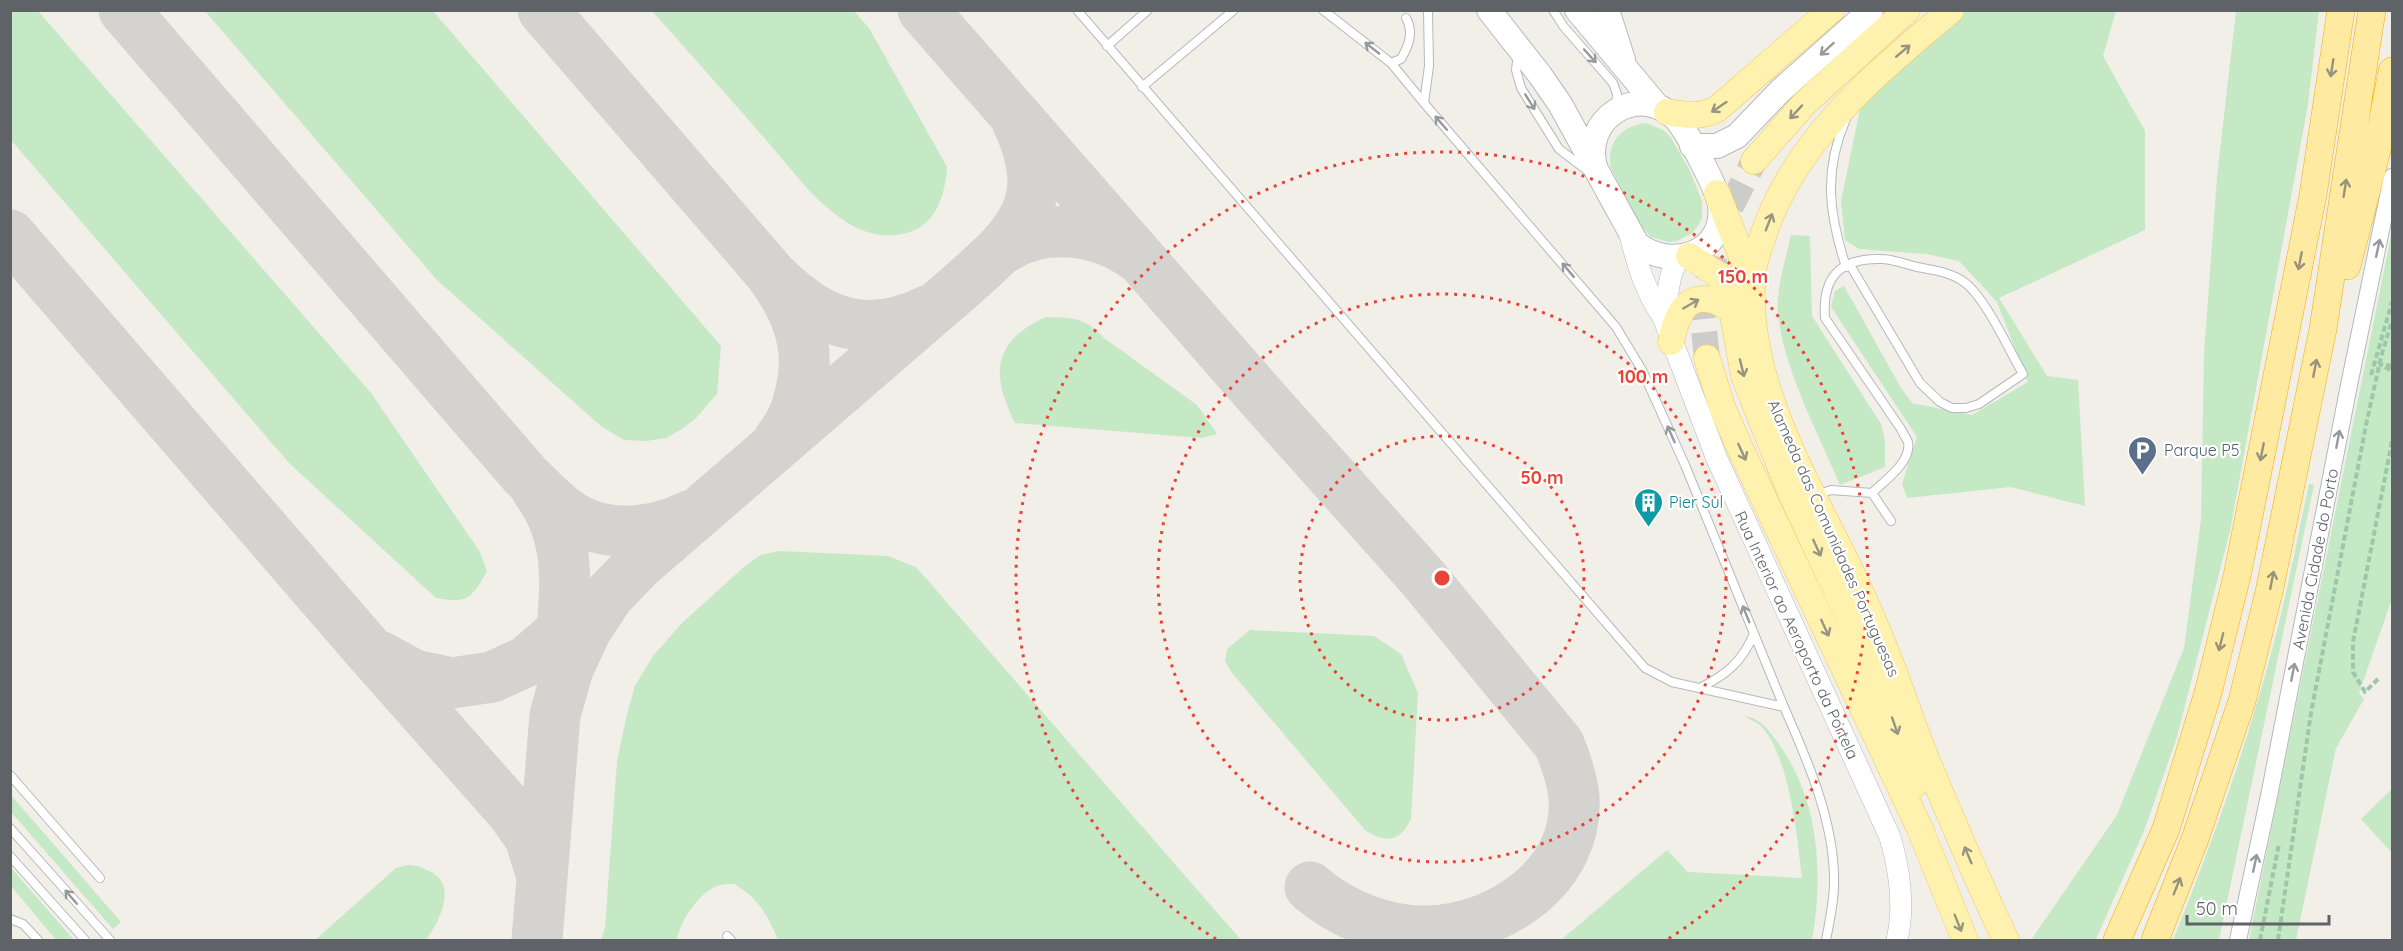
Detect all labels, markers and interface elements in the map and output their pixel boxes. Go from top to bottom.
one-way arrow [1364,41,1380,54]
one-way arrow [1820,42,1835,56]
one-way arrow [1895,44,1910,58]
one-way arrow [1583,48,1597,63]
one-way arrow [2327,58,2338,78]
one-way arrow [1524,93,1536,110]
one-way arrow [1712,101,1728,113]
one-way arrow [1789,105,1803,120]
one-way arrow [1434,116,1448,131]
one-way arrow [2339,179,2350,198]
one-way arrow [1764,213,1775,231]
one-way arrow [2373,239,2384,258]
one-way arrow [2294,250,2305,270]
one-way arrow [1561,263,1575,278]
text: 150 m [1718,265,1768,288]
one-way arrow [1682,298,1699,310]
one-way arrow [1737,358,1749,377]
one-way arrow [2310,359,2321,379]
text: 100 m [1618,365,1668,388]
street label: Alameda das Comunidades Portuguesas [1764,396,1904,680]
one-way arrow [1665,426,1676,444]
one-way arrow [2333,430,2344,449]
parking icon: Parque P5 [2127,434,2159,476]
place label: Parque P5 [2164,440,2239,460]
one-way arrow [2256,442,2267,461]
one-way arrow [1737,443,1749,461]
text: 50 m [1520,466,1564,489]
street label: Avenida Cidade do Porto [2288,467,2342,651]
building icon: Pier Sul [1632,486,1664,528]
place label: Pier Sul [1669,492,1723,512]
street label: Rua Interior ao Aeroporto da Portela [1731,508,1863,762]
one-way arrow [1811,538,1823,556]
centre of rings [1432,568,1452,588]
one-way arrow [2267,571,2278,590]
one-way arrow [1739,606,1750,624]
one-way arrow [1820,619,1832,637]
one-way arrow [2214,633,2226,652]
one-way arrow [2288,662,2299,682]
one-way arrow [1890,716,1901,735]
one-way arrow [1961,846,1973,864]
one-way arrow [2250,854,2261,873]
one-way arrow [2172,878,2183,896]
scale bar [2187,888,2330,926]
one-way arrow [64,889,78,904]
text: 50 m [2196,897,2238,920]
one-way arrow [1953,913,1964,931]

